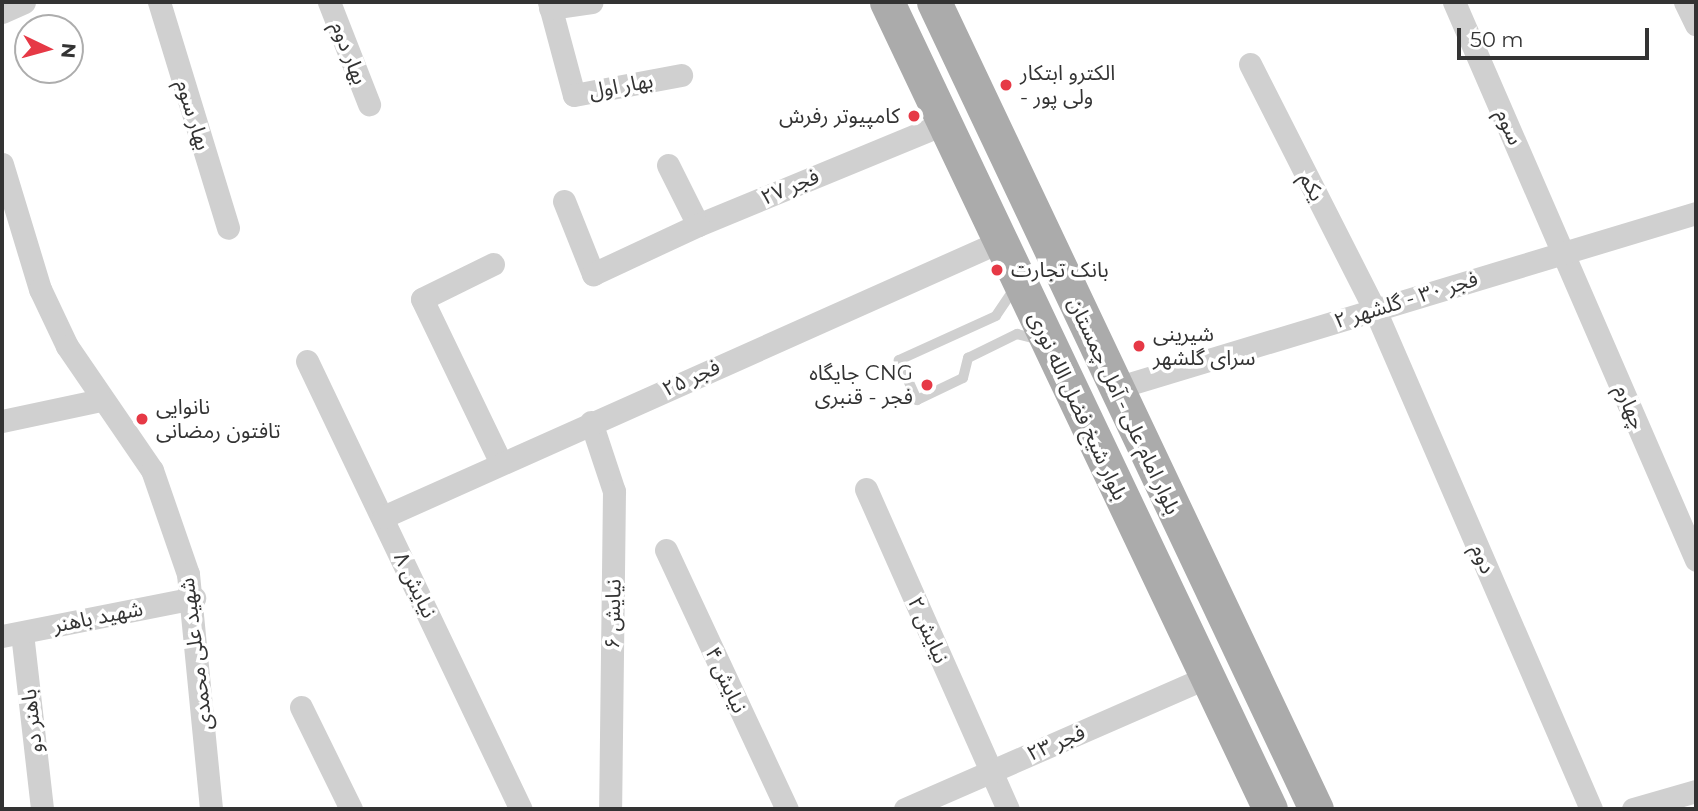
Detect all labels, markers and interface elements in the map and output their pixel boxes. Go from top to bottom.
north arrow [14,14,84,84]
scale bar [1460,14,1652,58]
street label: بهار دوم [326,18,372,88]
text: 50 m [1470,27,1524,52]
text: N [56,42,81,59]
place label: الکترو ابتکار - ولی پور [1020,60,1115,110]
street label: بهار اول [587,68,655,104]
street label: بهار سوم [170,77,216,153]
marker: الکترو ابتکار - ولی پور [998,77,1014,93]
place label: کامپیوتر رفرش [779,103,900,129]
street label: سوم [1490,105,1528,149]
marker: کامپیوتر رفرش [906,108,922,124]
street label: فجر ۲۷ [757,164,823,210]
street label: یکم [1294,168,1330,206]
place label: بانک تجارت [1011,257,1109,283]
marker: بانک تجارت [989,262,1005,278]
street label: فجر ۳۰ - گلشهر ۲ [1331,266,1481,334]
street label: بلوار امام علی - آمل چمستان [1063,293,1185,519]
street label: بلوار شیخ فضل الله نوری [1023,308,1133,504]
place label: شیرینی سرای گلشهر [1153,321,1255,371]
marker: شیرینی سرای گلشهر [1131,338,1147,354]
street label: فجر ۲۵ [658,354,724,402]
place label: جایگاه CNG فجر - قنبری [809,360,913,410]
marker: جایگاه CNG فجر - قنبری [919,377,935,393]
street label: چهارم [1609,381,1651,433]
place label: نانوایی تافتون رمضانی [156,394,280,444]
marker: نانوایی تافتون رمضانی [134,411,150,427]
street label: دوم [1466,540,1500,578]
street label: نیایش ۸ [388,548,442,622]
street label: شهید علی محمدی [174,576,218,732]
street label: نیایش ۶ [600,579,626,649]
street label: نیایش ۲ [902,593,954,667]
street label: شهید باهنر [51,596,145,638]
street label: نیایش ۴ [700,643,752,717]
street label: باهنر دو [16,688,48,754]
street label: فجر ۲۳ [1023,720,1089,766]

